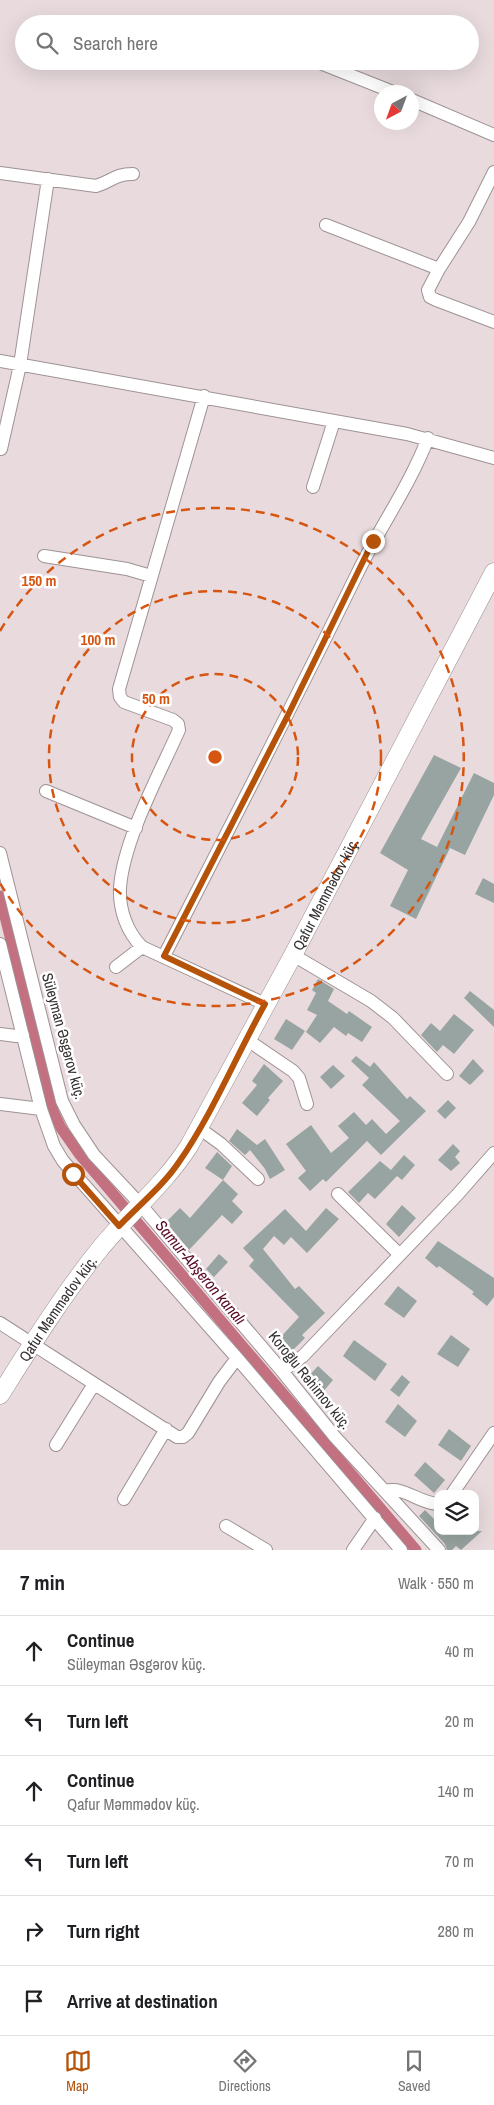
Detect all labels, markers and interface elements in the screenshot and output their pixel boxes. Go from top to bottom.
search box [15,15,479,70]
icon: search [33,29,61,57]
text: Search here [73,30,158,56]
north arrow [374,85,419,130]
route end [362,530,385,553]
text: 150 m [22,570,56,591]
text: 100 m [81,629,115,650]
text: 50 m [142,688,170,709]
centre of rings [206,748,224,766]
street label: Qafur Məmmədov küç. [287,834,363,954]
street label: Süleyman Əsgərov küç. [37,970,91,1102]
route start [62,1163,85,1186]
water label: Samur-Abşeron kanalı [151,1215,252,1329]
street label: Qafur Məmmədov küç. [13,1251,101,1365]
street label: Koroğlu Rəhimov küç. [264,1326,356,1434]
map controls [434,1490,479,1535]
button: layers [434,1490,479,1535]
text: 7 min [20,1568,65,1597]
text: Walk · 550 m [398,1572,474,1594]
text: Continue [67,1627,135,1653]
icon: ahead [20,1637,48,1665]
text: 40 m [445,1640,474,1662]
text: Süleyman Əsgərov küç. [67,1653,206,1675]
icon: left [20,1707,48,1735]
text: Turn left [67,1708,128,1734]
text: 20 m [445,1710,474,1732]
text: Continue [67,1767,135,1793]
icon: ahead [20,1777,48,1805]
text: 140 m [438,1780,474,1802]
text: Qafur Məmmədov küç. [67,1793,200,1815]
icon: left [20,1847,48,1875]
text: Turn left [67,1848,128,1874]
text: 70 m [445,1850,474,1872]
icon: right [20,1917,48,1945]
text: Turn right [67,1918,139,1944]
text: 280 m [438,1920,474,1942]
icon: arrive [20,1987,48,2015]
text: Arrive at destination [67,1988,218,2014]
tab: Map [64,2047,92,2095]
tab: Directions [219,2047,271,2095]
tab: Saved [398,2047,430,2095]

